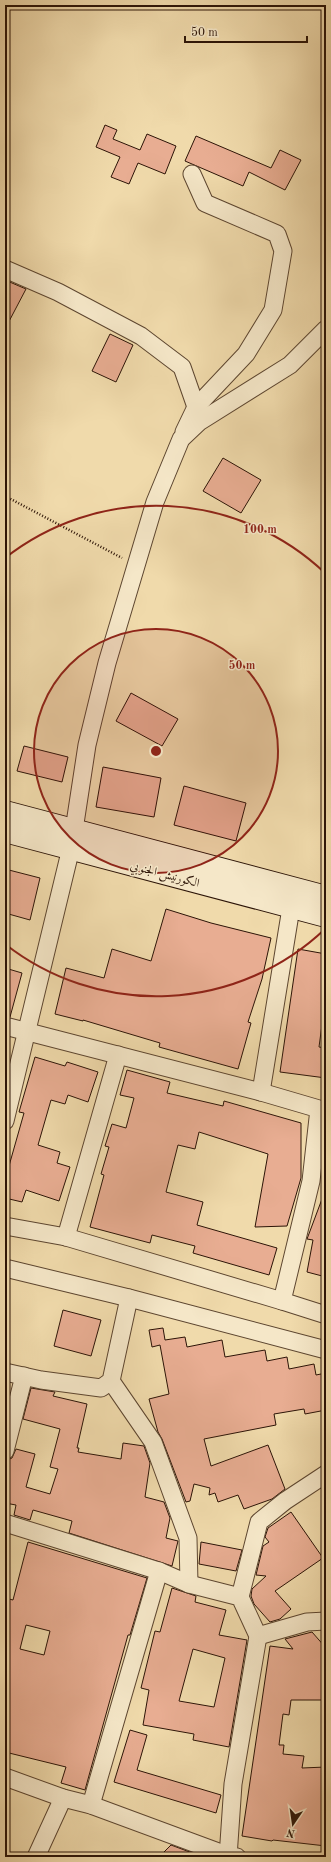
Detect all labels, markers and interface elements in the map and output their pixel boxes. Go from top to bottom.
scale bar [185,18,307,44]
text: 50 m [191,26,218,39]
text: 100 m [243,524,277,536]
text: 50 m [229,659,256,672]
centre of rings [149,744,163,758]
street label: الكورنيش الجنوبي [128,859,201,893]
north arrow [273,1804,313,1844]
text: N [285,1826,296,1839]

